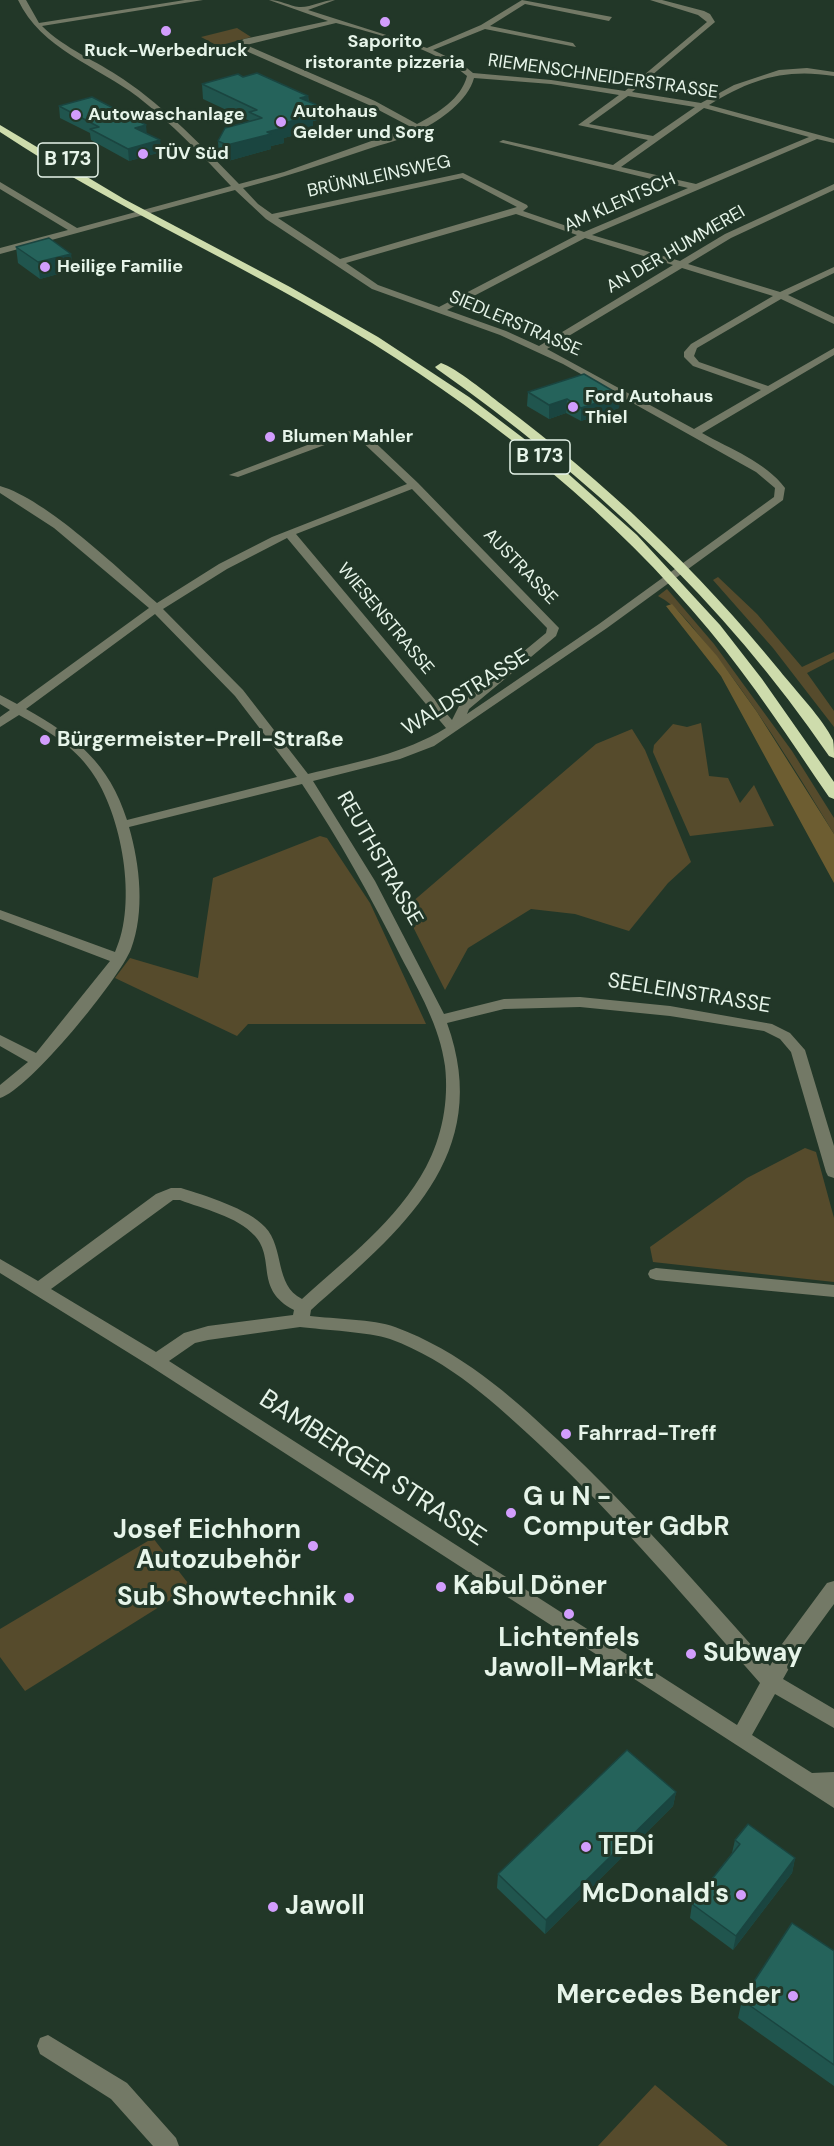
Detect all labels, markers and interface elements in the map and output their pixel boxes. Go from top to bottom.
marker: Saporito ristorante pizzeria [378,15,392,29]
marker: Ruck-Werbedruck [159,24,173,38]
place label: Saporito ristorante pizzeria [305,31,465,74]
place label: Ruck-Werbedruck [84,40,248,62]
street label: RIEMENSCHNEIDERSTRASSE [486,50,720,104]
place label: Autohaus Gelder und Sorg [293,101,435,144]
place label: Autowaschanlage [88,104,245,126]
marker: Autowaschanlage [69,108,83,122]
marker: Autohaus Gelder und Sorg [274,115,288,129]
road number: B 173 [38,143,98,177]
place label: TÜV Süd [155,143,229,165]
marker: TÜV Süd [136,147,150,161]
street label: BRÜNNLEINSWEG [305,151,453,203]
street label: AM KLENTSCH [561,169,679,237]
street label: AN DER HUMMEREI [603,201,749,299]
place label: Heilige Familie [57,256,183,278]
marker: Heilige Familie [38,260,52,274]
street label: SIEDLERSTRASSE [446,286,584,362]
place label: Ford Autohaus Thiel [585,386,713,428]
marker: Ford Autohaus Thiel [566,400,580,414]
place label: Blumen Mahler [282,426,413,448]
marker: Blumen Mahler [263,430,277,444]
road number: B 173 [510,440,570,474]
street label: AUSTRASSE [478,525,562,609]
street label: WIESENSTRASSE [332,559,438,679]
street label: WALDSTRASSE [398,644,534,742]
place label: Bürgermeister-Prell-Straße [57,727,344,753]
marker: Bürgermeister-Prell-Straße [38,733,52,747]
street label: REUTHSTRASSE [330,788,428,930]
street label: SEELEINSTRASSE [606,969,772,1019]
street label: BAMBERGER STRASSE [253,1384,491,1554]
place label: Fahrrad-Treff [578,1421,717,1447]
marker: Fahrrad-Treff [559,1427,573,1441]
place label: G u N - Computer GdbR [523,1482,730,1544]
marker: G u N - Computer GdbR [504,1506,518,1520]
place label: Josef Eichhorn Autozubehör [113,1515,301,1576]
marker: Josef Eichhorn Autozubehör [306,1539,320,1553]
place label: Kabul Döner [453,1571,607,1603]
marker: Kabul Döner [434,1580,448,1594]
place label: Sub Showtechnik [117,1582,337,1614]
marker: Sub Showtechnik [342,1591,356,1605]
marker: Lichtenfels Jawoll-Markt [562,1607,576,1621]
place label: Lichtenfels Jawoll-Markt [484,1623,654,1684]
place label: Subway [703,1638,802,1670]
marker: Subway [684,1647,698,1661]
place label: TEDi [598,1831,654,1863]
marker: TEDi [579,1840,593,1854]
place label: McDonald's [582,1879,729,1911]
marker: McDonald's [734,1888,748,1902]
place label: Jawoll [285,1891,365,1923]
marker: Jawoll [266,1900,280,1914]
place label: Mercedes Bender [556,1980,781,2012]
marker: Mercedes Bender [786,1989,800,2003]

